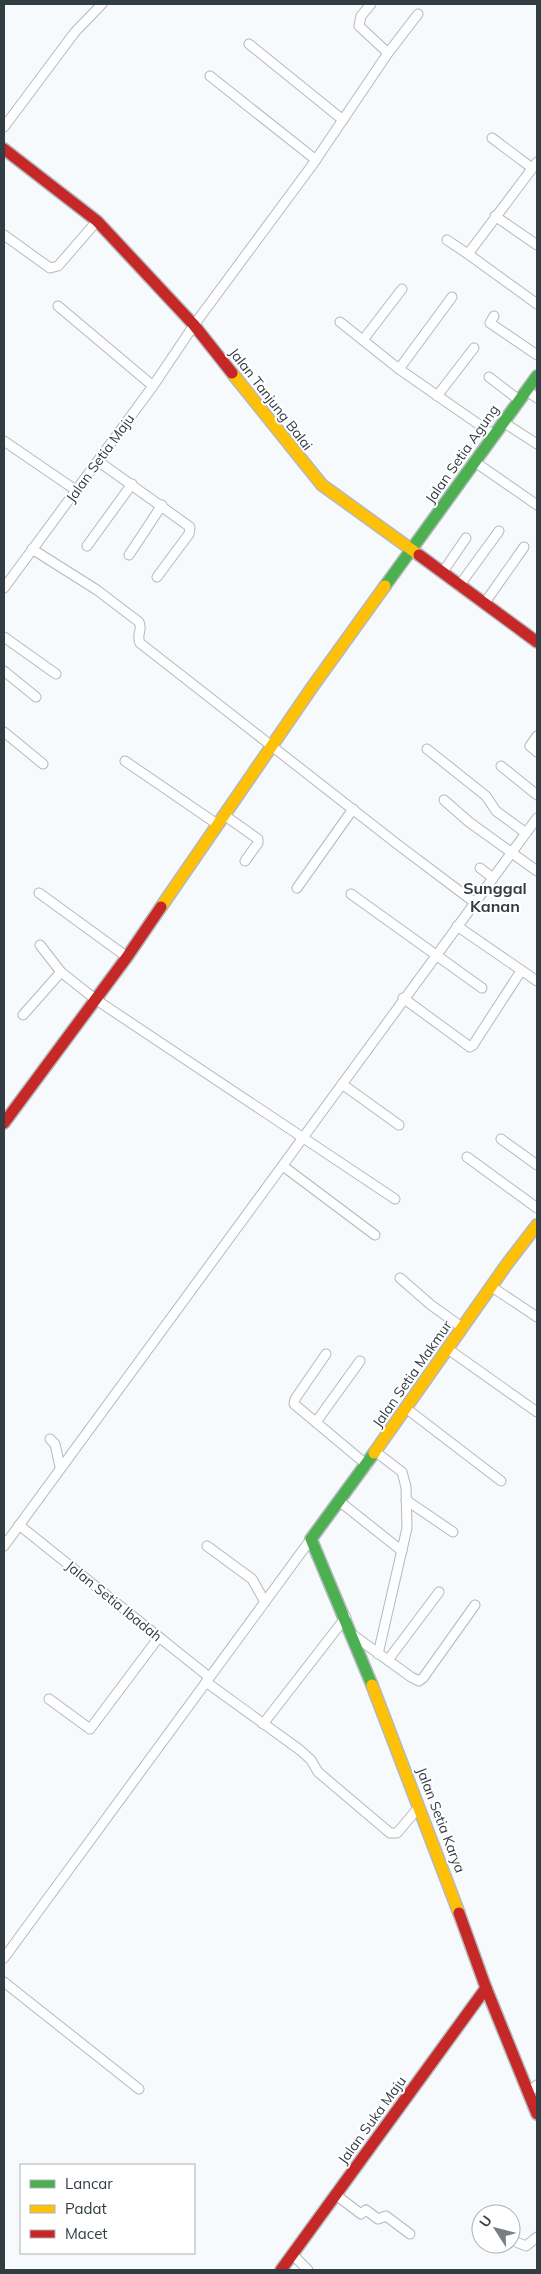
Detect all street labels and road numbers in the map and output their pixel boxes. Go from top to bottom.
street label: Jalan Tanjung Balai [225,344,317,454]
street label: Jalan Setia Agung [421,401,503,507]
street label: Jalan Setia Maju [62,410,138,506]
street label: Jalan Setia Makmur [368,1316,456,1431]
street label: Jalan Setia Ibadah [62,1557,166,1645]
street label: Jalan Setia Karya [413,1765,469,1875]
street label: Jalan Suka Maju [334,2072,410,2168]

